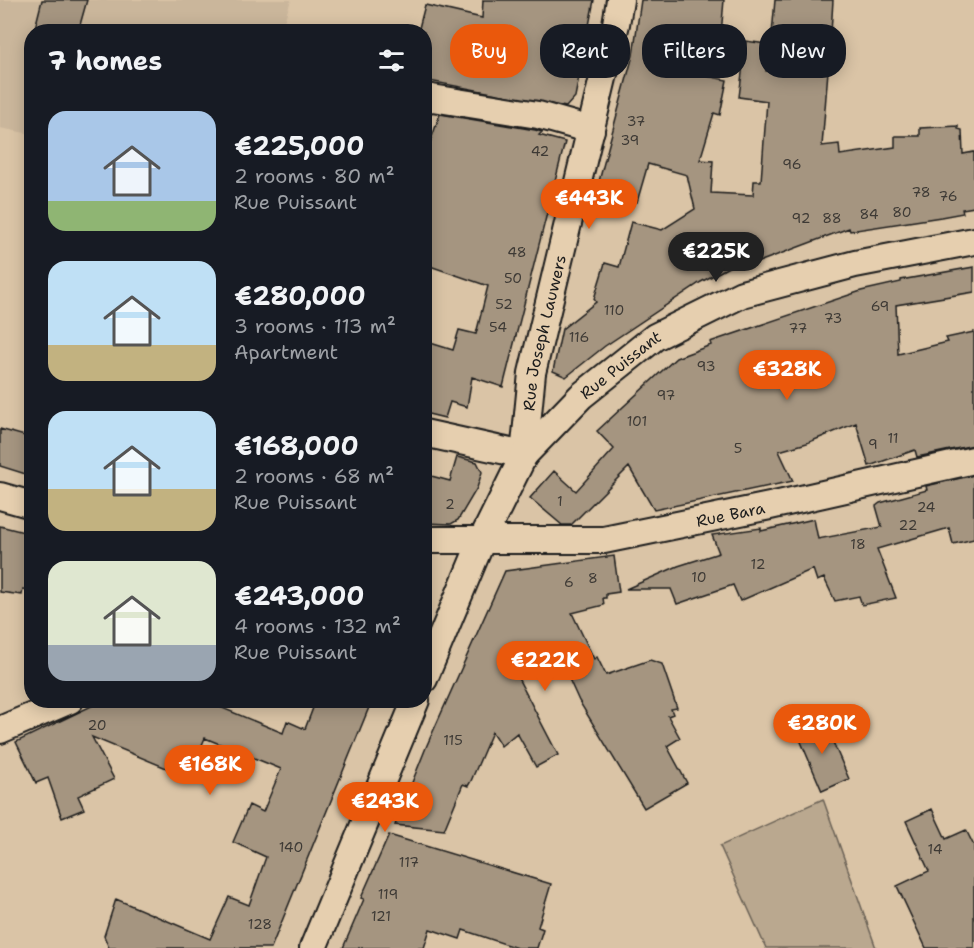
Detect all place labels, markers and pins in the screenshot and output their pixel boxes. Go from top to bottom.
pin: €443K [547,179,631,230]
pin: €225K [674,232,758,283]
pin: €328K [745,350,829,401]
pin: €222K [503,641,587,692]
pin: €280K [780,704,864,755]
pin: €168K [168,745,252,796]
pin: €243K [343,782,427,833]

